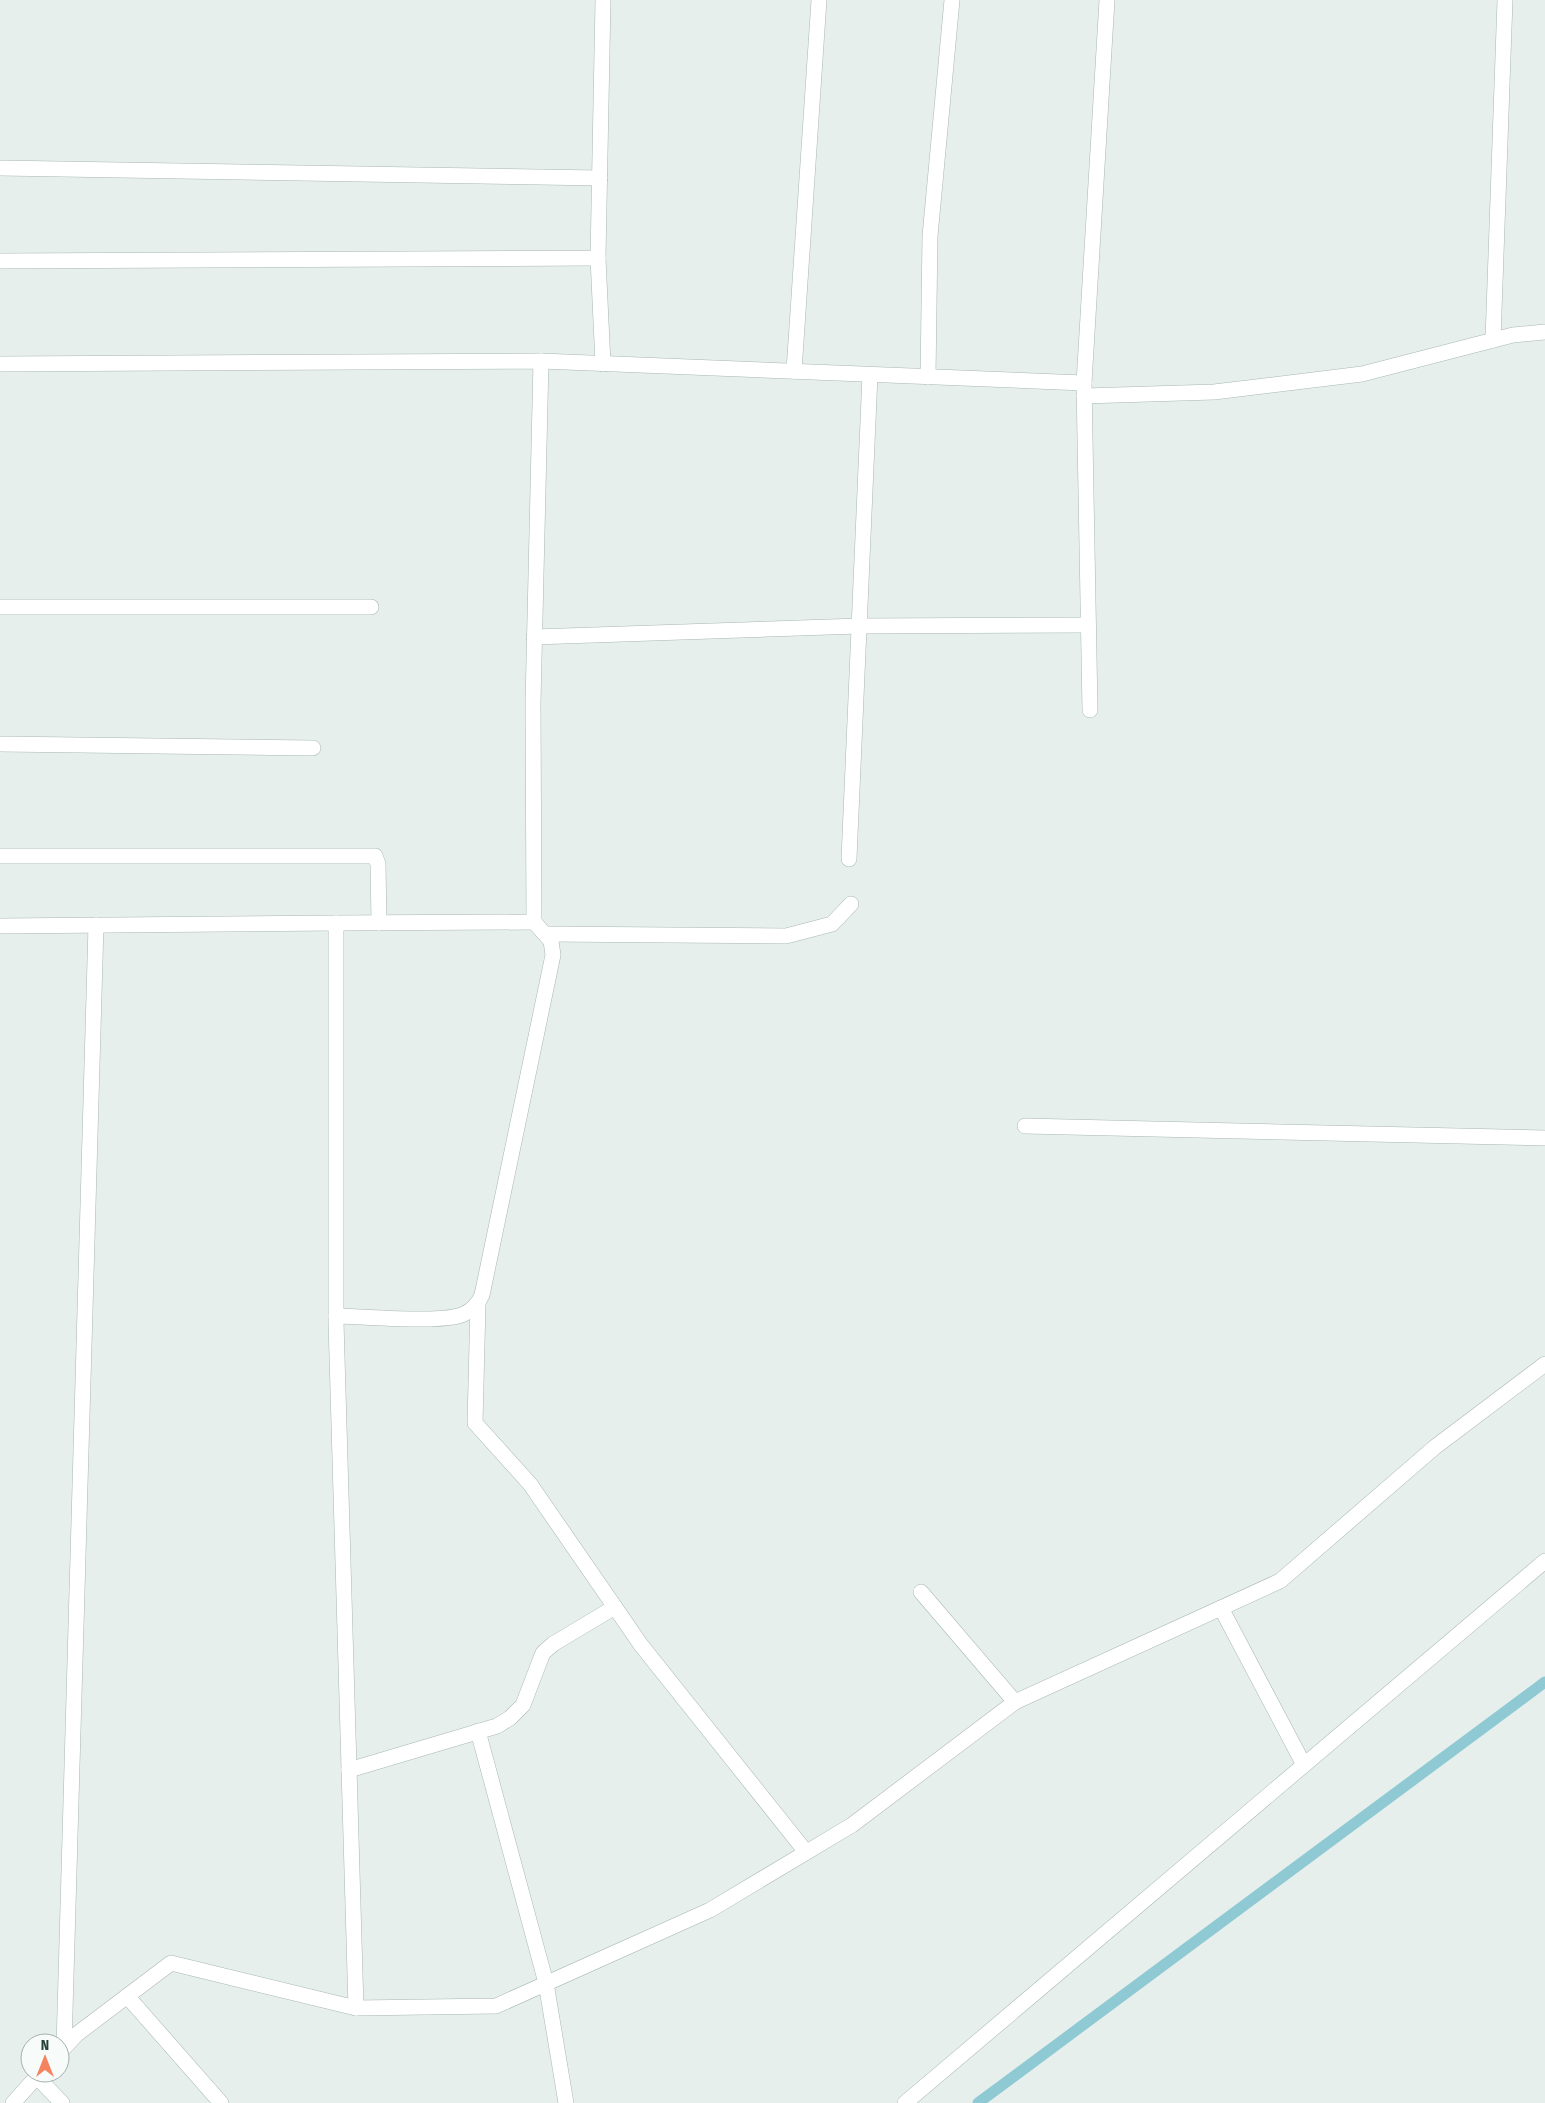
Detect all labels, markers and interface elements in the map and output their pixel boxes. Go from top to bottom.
north arrow [20,2033,70,2083]
text: N [41,2037,49,2054]

